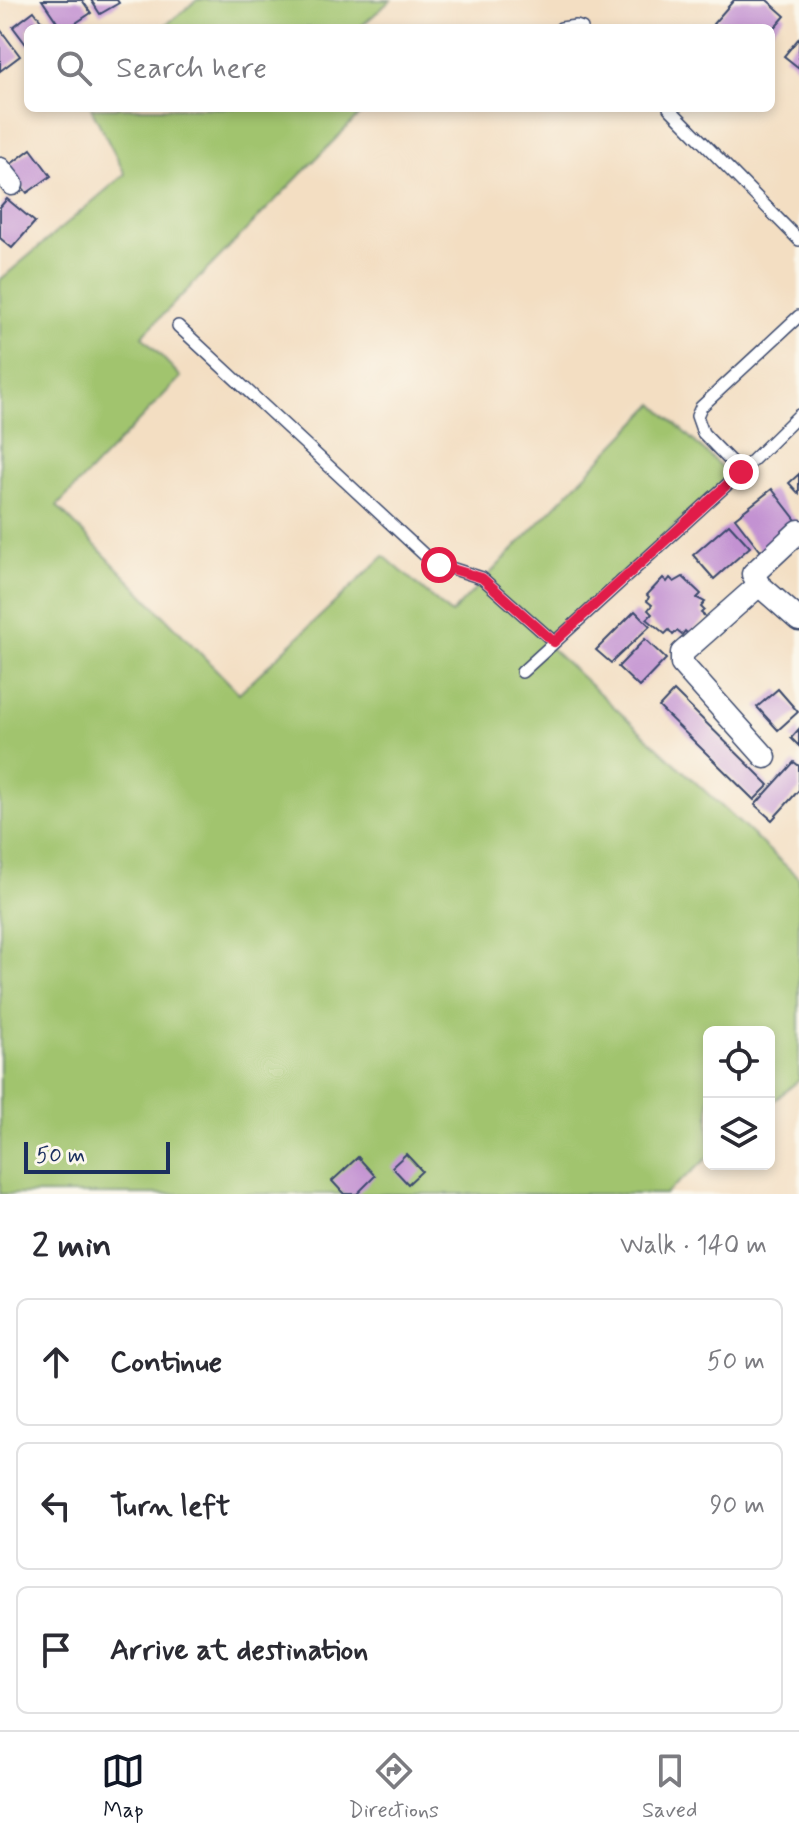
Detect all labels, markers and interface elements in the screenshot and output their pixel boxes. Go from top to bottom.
search box [24,24,775,112]
icon: search [52,46,96,90]
text: Search here [116,49,267,88]
route end [723,454,759,490]
route start [421,547,457,583]
map controls [703,1026,775,1170]
button: locate [703,1026,775,1098]
button: layers [703,1098,775,1170]
scale bar [24,1138,170,1174]
text: 50 m [36,1142,85,1170]
text: 2 min [32,1224,112,1269]
text: Walk · 140 m [620,1229,767,1263]
icon: ahead [34,1340,78,1384]
text: Continue [110,1343,222,1382]
text: 50 m [707,1345,765,1379]
icon: left [34,1484,78,1528]
text: Turn left [110,1487,230,1526]
text: 90 m [710,1489,765,1523]
icon: arrive [34,1628,78,1672]
text: Arrive at destination [110,1631,368,1670]
tab: Map [101,1749,145,1825]
tab: Directions [348,1749,439,1825]
tab: Saved [642,1749,697,1825]

